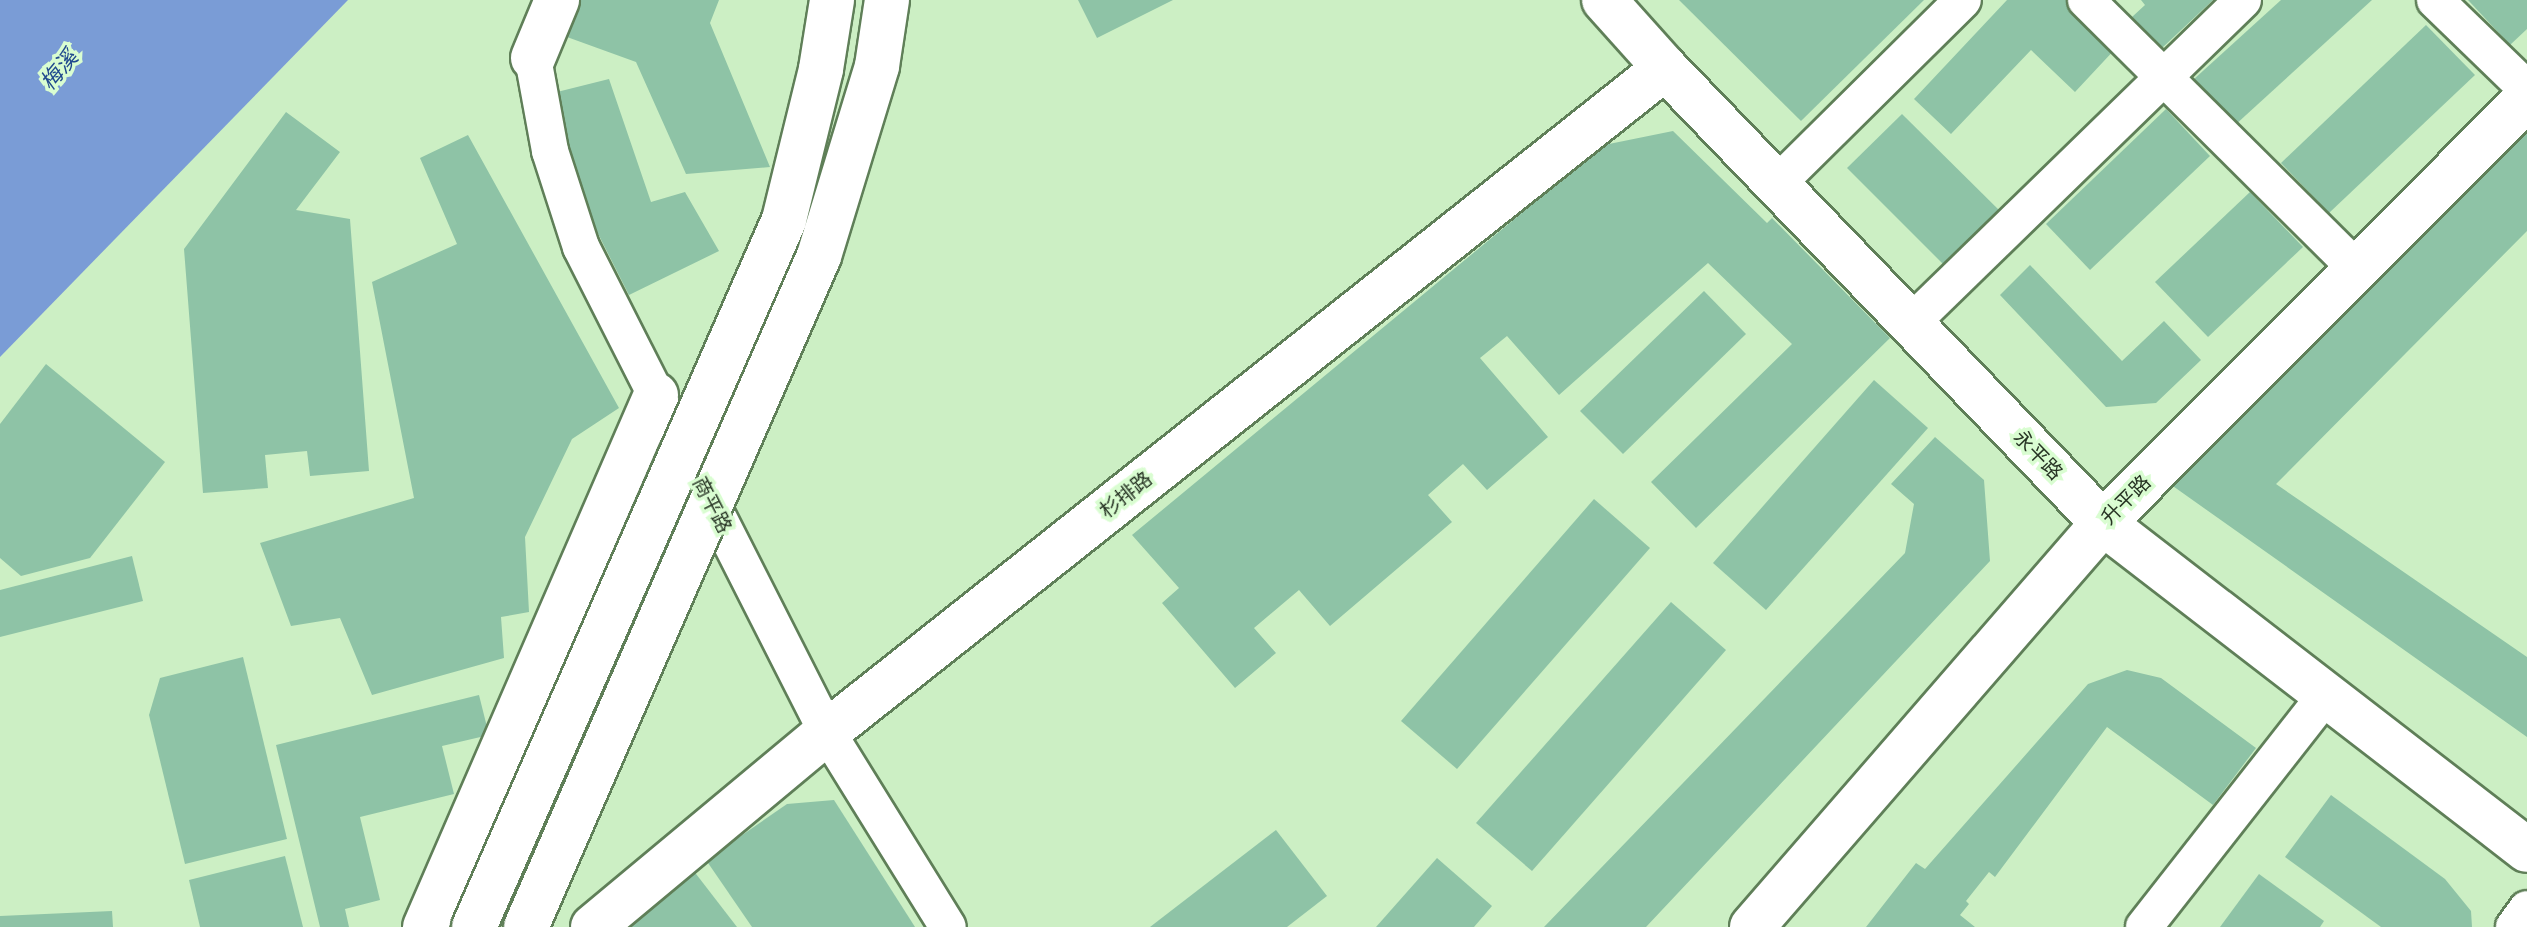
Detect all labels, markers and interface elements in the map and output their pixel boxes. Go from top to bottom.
water label: 梅溪 [35,45,83,95]
street label: 永平路 [2009,425,2067,485]
street label: 杉排路 [1095,467,1157,523]
street label: 升平路 [2096,470,2156,530]
street label: 商平路 [688,473,736,537]

